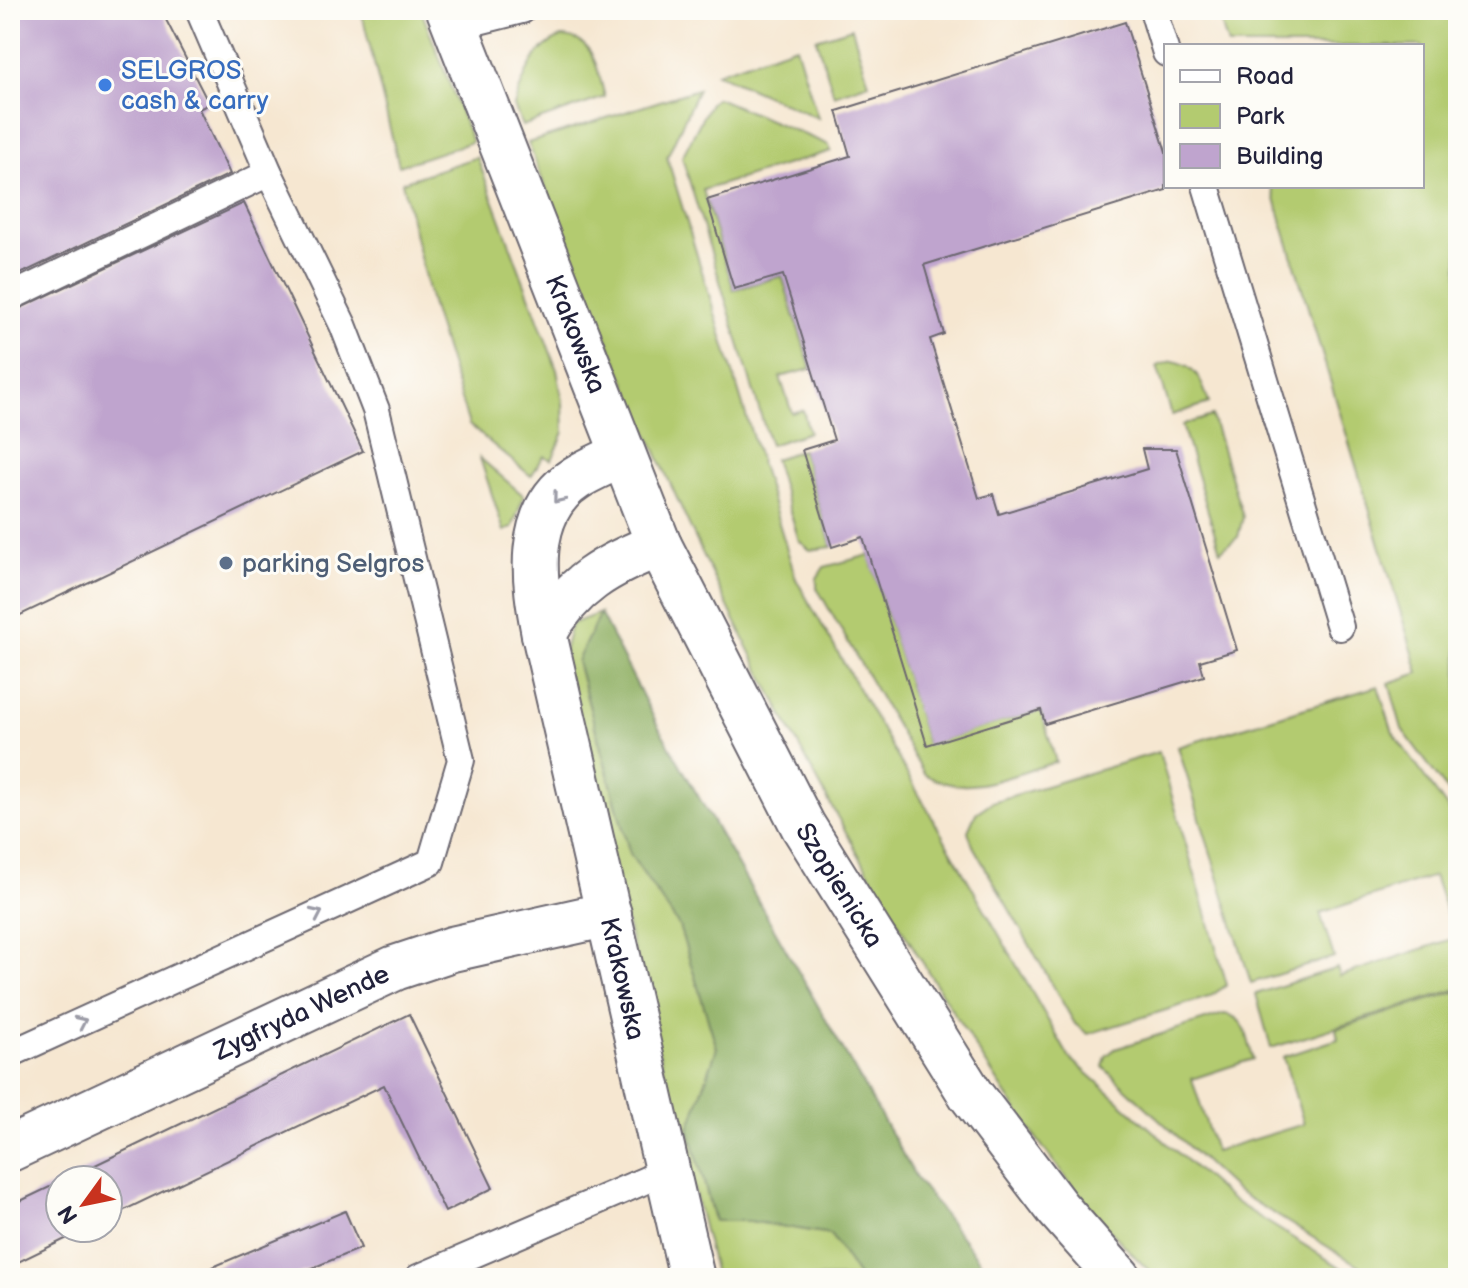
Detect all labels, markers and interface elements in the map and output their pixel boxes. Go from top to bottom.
legend [1164,44,1424,188]
place label: SELGROS cash & carry [121,56,269,117]
text: Road [1236,62,1294,91]
marker: SELGROS cash & carry [96,76,114,94]
text: Park [1236,102,1284,131]
text: Building [1236,142,1323,171]
street label: Krakowska [538,271,612,398]
one-way arrow [553,489,568,504]
place label: parking Selgros [242,549,425,580]
marker: parking Selgros [217,554,235,572]
street label: Szopienicka [788,818,889,954]
one-way arrow [309,908,324,924]
street label: Krakowska [593,915,651,1043]
street label: Zygfryda Wende [209,959,395,1068]
one-way arrow [73,1016,87,1032]
north arrow [44,1164,124,1244]
text: N [53,1200,84,1228]

